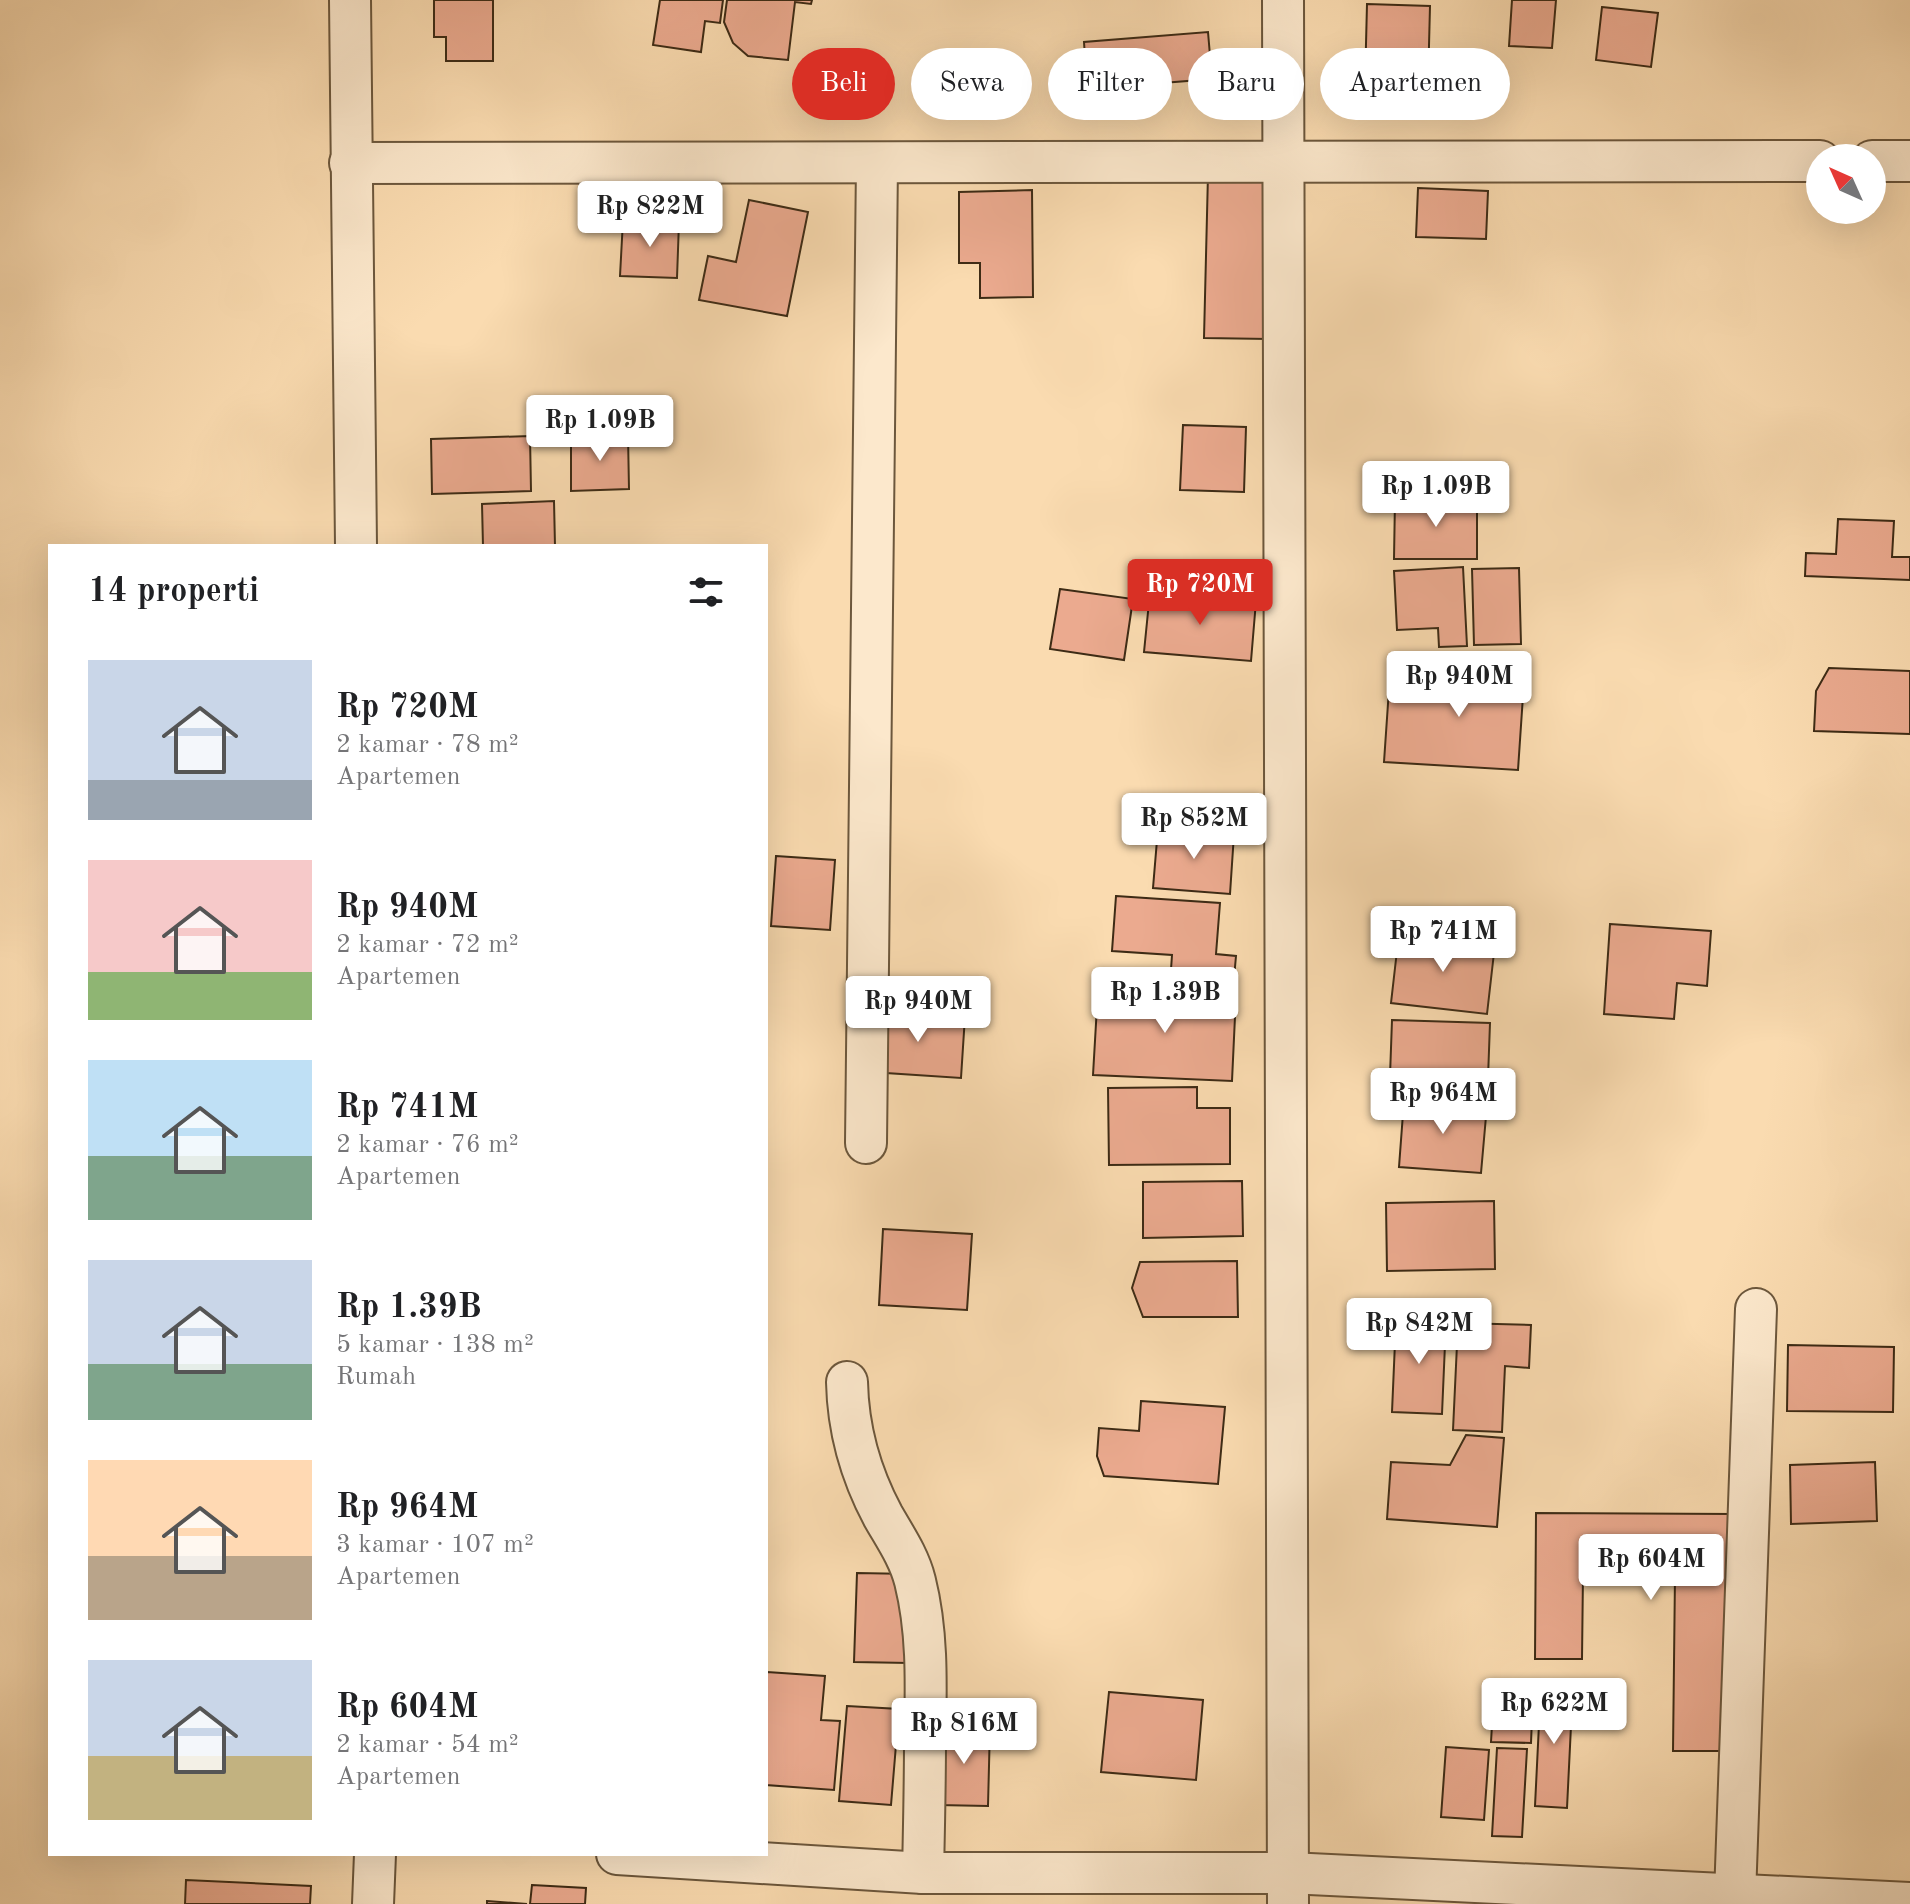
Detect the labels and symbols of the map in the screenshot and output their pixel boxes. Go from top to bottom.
north arrow [1806,144,1886,224]
pin: Rp 822M [576,181,724,249]
pin: Rp 1.09B [517,395,683,463]
pin: Rp 1.09B [1353,461,1519,529]
pin: Rp 720M [1126,559,1274,627]
pin: Rp 940M [1385,651,1533,719]
pin: Rp 852M [1120,793,1268,861]
pin: Rp 741M [1369,906,1517,974]
pin: Rp 1.39B [1082,967,1248,1035]
pin: Rp 940M [844,976,992,1044]
pin: Rp 964M [1369,1068,1517,1136]
pin: Rp 842M [1345,1298,1493,1366]
pin: Rp 604M [1577,1534,1725,1602]
pin: Rp 622M [1480,1678,1628,1746]
pin: Rp 816M [890,1698,1038,1766]

